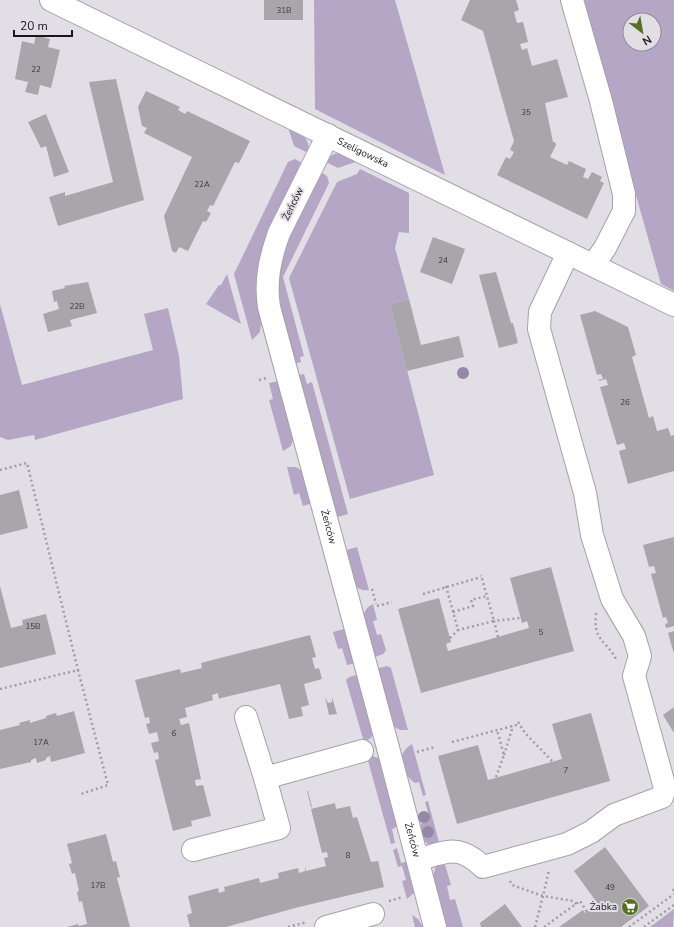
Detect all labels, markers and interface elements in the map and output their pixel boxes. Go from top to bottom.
house number: 31B [276,5,292,16]
scale bar [14,12,72,38]
north arrow [622,12,662,52]
text: 20 m [20,18,48,34]
text: N [640,32,654,49]
house number: 22 [31,64,41,75]
house number: 35 [521,107,531,118]
street label: Szeligowska [334,134,391,171]
house number: 22A [194,179,210,190]
street label: Żeńców [279,185,307,223]
house number: 24 [438,255,448,266]
house number: 22B [69,301,85,312]
house number: 26 [620,397,630,408]
street label: Żeńców [317,508,340,546]
house number: 15B [25,621,41,632]
house number: 5 [539,627,544,638]
house number: 6 [172,728,177,739]
house number: 17A [33,737,49,748]
house number: 7 [564,765,569,776]
street label: Żeńców [401,821,424,859]
house number: 8 [346,850,351,861]
house number: 17B [90,880,106,891]
house number: 49 [605,882,615,893]
supermarket icon: Żabka [620,897,640,917]
place label: Żabka [590,900,617,914]

